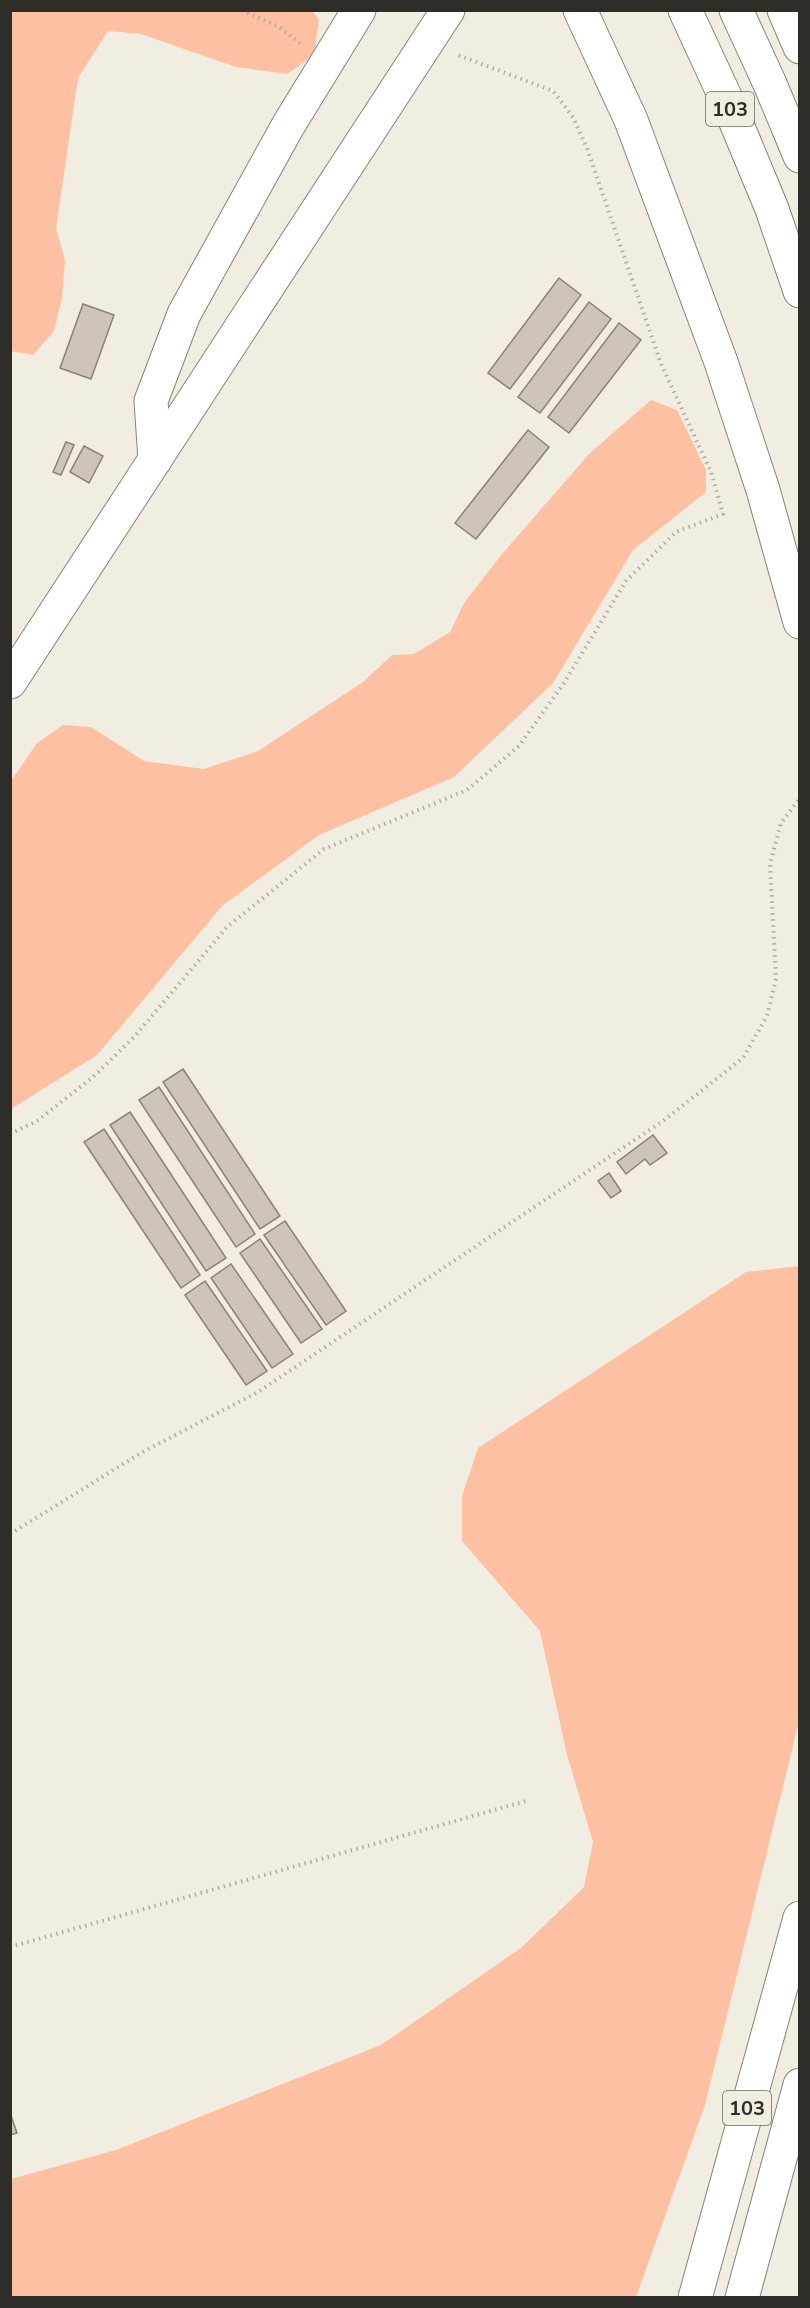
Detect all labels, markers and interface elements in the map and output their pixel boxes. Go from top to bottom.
road number: 103 [706,92,754,126]
road number: 103 [723,2091,771,2125]

